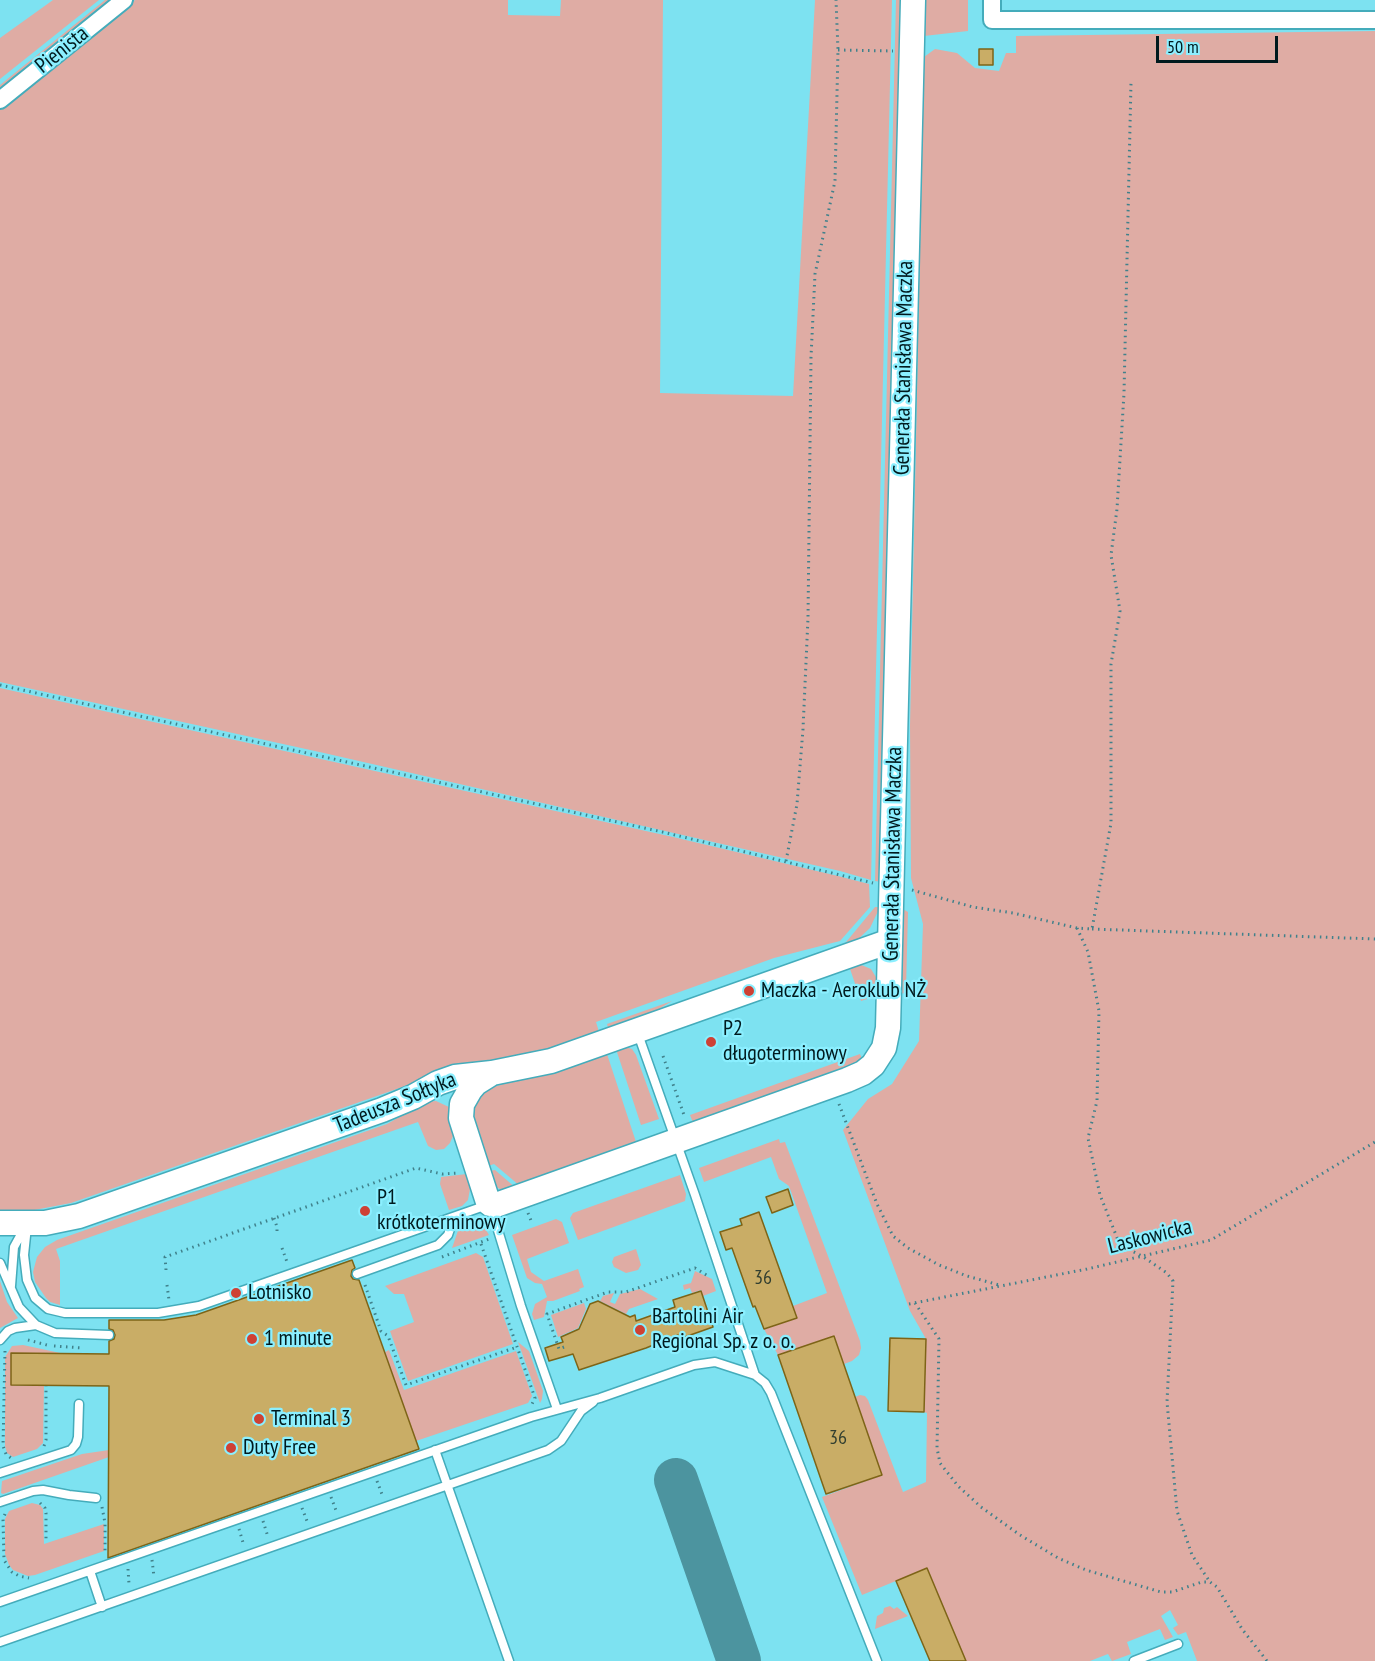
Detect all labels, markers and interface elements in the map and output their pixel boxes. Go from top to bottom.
street label: Pienista [30,21,94,79]
scale bar [1159,24,1280,62]
text: 50 m [1167,35,1199,58]
street label: Generała Stanisława Maczka [889,261,919,475]
street label: Generała Stanisława Maczka [878,747,908,961]
place label: Maczka - Aeroklub NŻ [761,978,926,1004]
marker: Maczka - Aeroklub NŻ [742,984,756,998]
place label: P2 długoterminowy [723,1016,847,1068]
marker: P2 długoterminowy [704,1035,718,1049]
street label: Tadeusza Sołtyka [330,1067,460,1139]
place label: P1 krótkoterminowy [377,1185,505,1236]
marker: P1 krótkoterminowy [358,1204,372,1218]
street label: Laskowicka [1105,1214,1195,1260]
house number: 36 [754,1266,772,1290]
place label: Lotnisko [248,1280,311,1306]
marker: Lotnisko [229,1286,243,1300]
place label: Bartolini Air Regional Sp. z o. o. [652,1304,794,1356]
marker: Bartolini Air Regional Sp. z o. o. [633,1323,647,1337]
place label: 1 minute [264,1326,332,1352]
marker: 1 minute [245,1332,259,1346]
place label: Terminal 3 [271,1406,351,1432]
marker: Terminal 3 [252,1412,266,1426]
house number: 36 [829,1426,847,1450]
place label: Duty Free [243,1435,316,1461]
marker: Duty Free [224,1441,238,1455]

